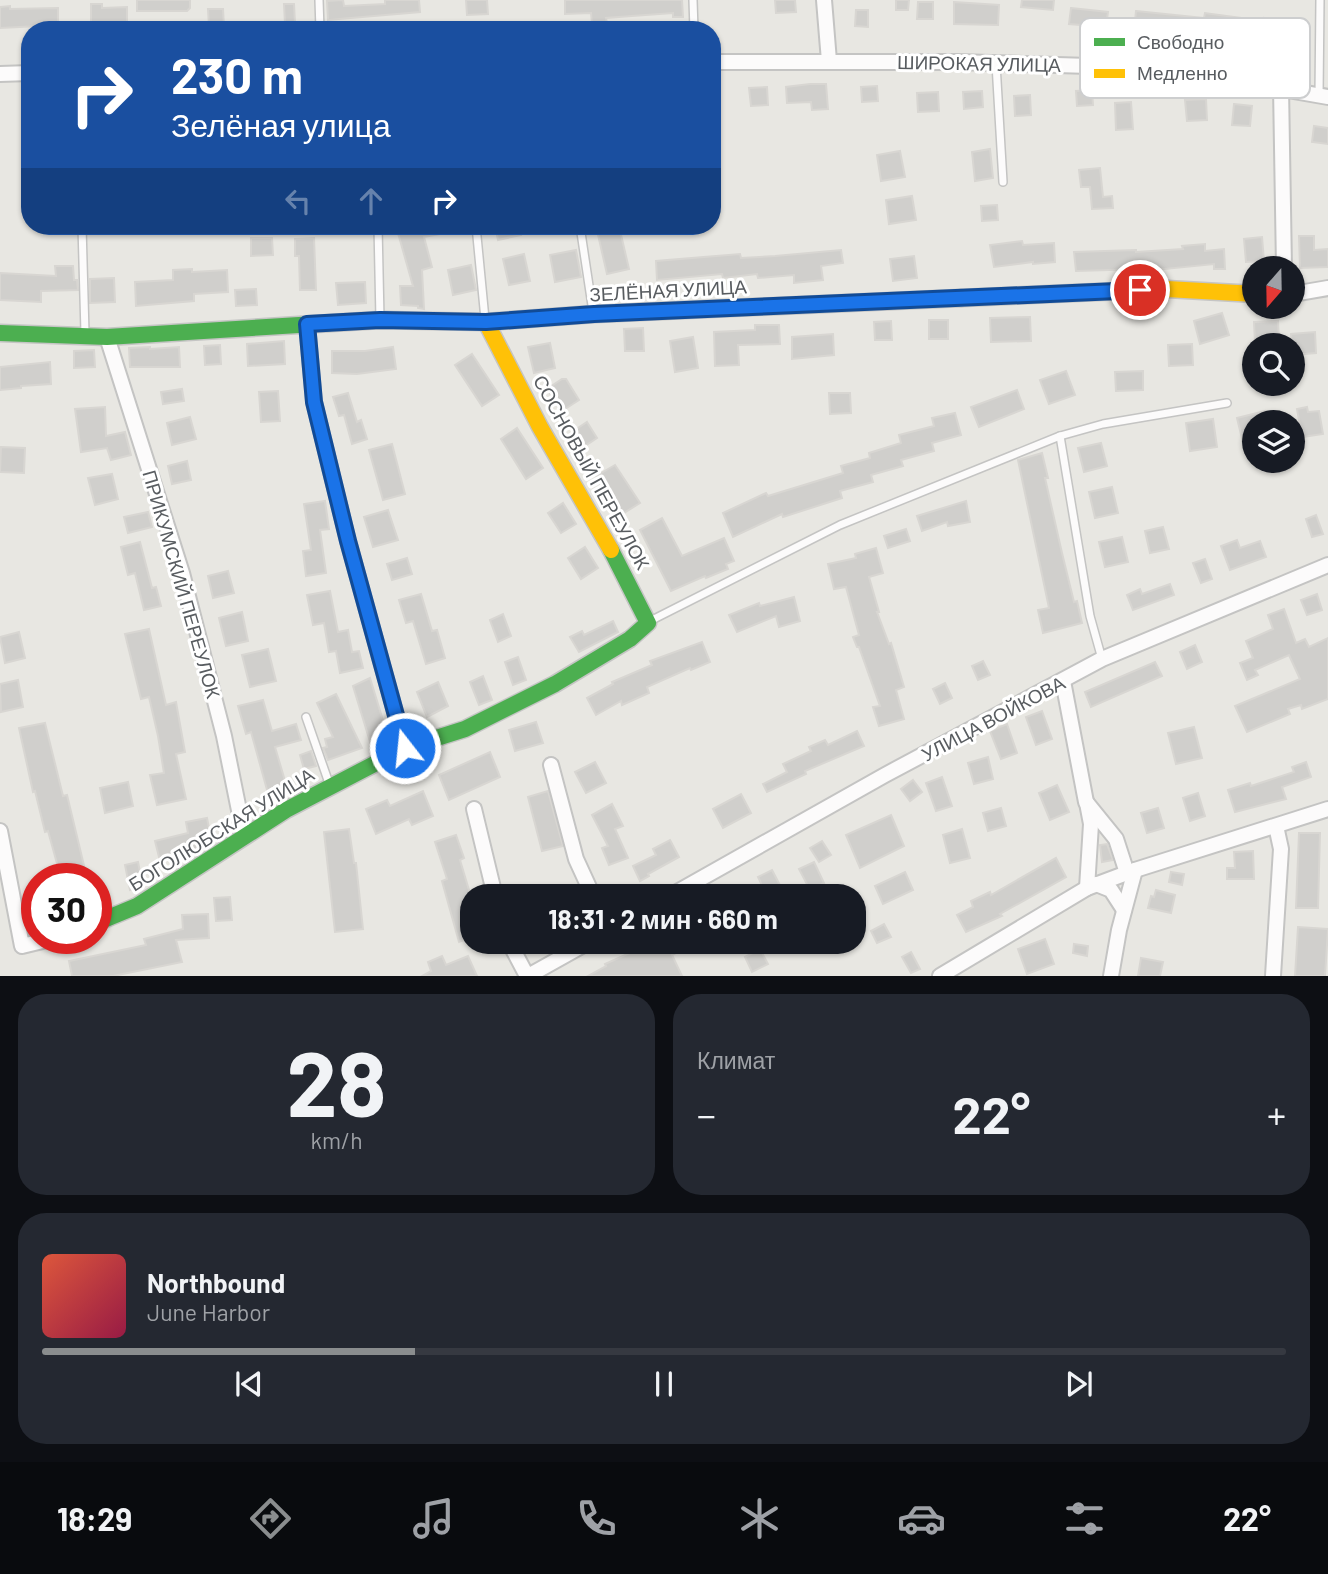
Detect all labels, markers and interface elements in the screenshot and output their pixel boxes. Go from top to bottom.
legend [1080,18,1310,98]
text: Свободно [1137,30,1224,53]
text: 230 m [171,45,303,104]
icon: right [56,49,147,140]
street label: ШИРОКАЯ УЛИЦА [897,50,1061,76]
text: Медленно [1137,61,1227,84]
text: Зелёная улица [171,105,391,143]
icon: left [279,182,317,220]
icon: ahead [352,182,390,220]
icon: right [425,182,463,220]
north arrow [1242,256,1306,318]
map controls [1242,256,1305,473]
pin [1110,260,1170,320]
icon: arrive [1121,271,1159,309]
street label: ЗЕЛЁНАЯ УЛИЦА [589,274,748,306]
button: search [1242,333,1305,396]
street label: СОСНОВЫЙ ПЕРЕУЛОК [529,371,655,573]
button: layers [1242,410,1305,473]
street label: ПРИКУМСКИЙ ПЕРЕУЛОК [138,467,226,701]
street label: УЛИЦА ВОЙКОВА [917,670,1069,765]
position arrow [368,711,442,785]
street label: БОГОЛЮБСКАЯ УЛИЦА [124,762,318,895]
speed limit sign: 30 [21,863,112,954]
text: 18:31 · 2 мин · 660 m [548,903,778,934]
text: 28 [286,1026,387,1135]
text: Климат [697,1046,775,1074]
text: 22° [953,1082,1030,1144]
text: − [697,1091,716,1137]
text: + [1267,1091,1286,1137]
text: km/h [310,1126,363,1154]
text: Northbound [147,1267,285,1298]
text: June Harbor [147,1298,270,1326]
icon: previous [230,1365,268,1403]
icon: pause [645,1365,683,1403]
icon: next [1060,1365,1098,1403]
icon: directions [246,1494,295,1543]
icon: music [409,1494,458,1543]
icon: phone [572,1494,621,1543]
icon: climate [735,1494,784,1543]
icon: car [897,1494,946,1543]
icon: filters [1060,1494,1109,1543]
text: 18:29 [57,1499,132,1537]
text: 22° [1223,1499,1271,1537]

